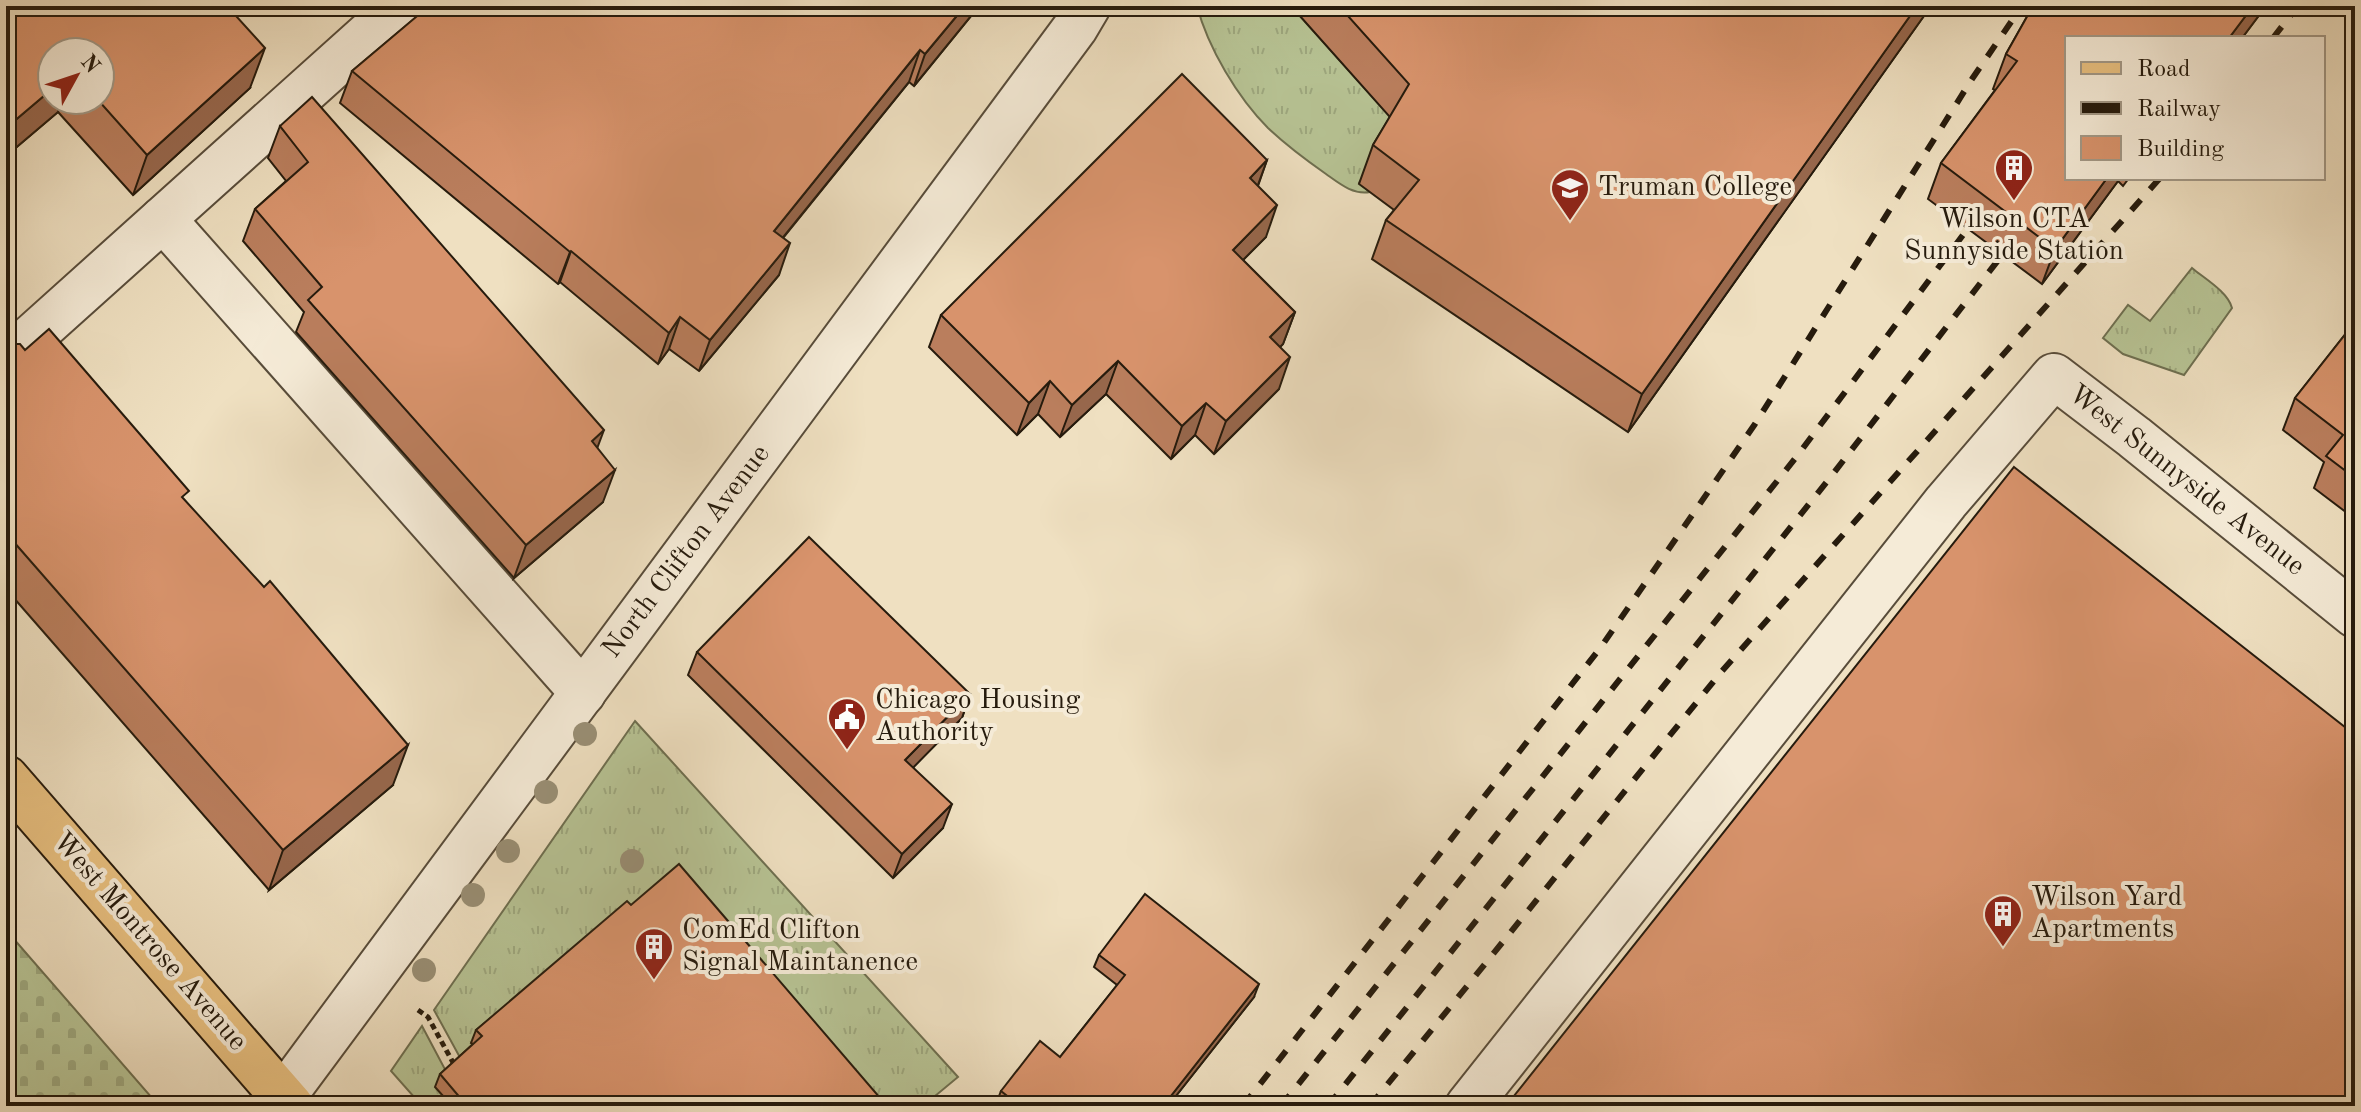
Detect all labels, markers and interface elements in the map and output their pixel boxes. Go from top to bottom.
north arrow [36,36,116,116]
legend [2065,36,2325,180]
text: N [76,51,104,78]
text: Road [2137,58,2190,82]
text: Railway [2137,98,2221,122]
text: Building [2137,138,2224,162]
building icon: Wilson CTA Sunnyside Station [1993,147,2035,202]
school or university icon: Truman College [1549,167,1591,222]
place label: Truman College [1598,174,1792,202]
place label: Wilson CTA Sunnyside Station [1904,206,2124,266]
street label: West Sunnyside Avenue [2063,380,2309,582]
street label: North Clifton Avenue [598,440,776,664]
place label: Chicago Housing Authority [875,687,1080,747]
public building icon: Chicago Housing Authority [826,696,868,751]
street label: West Montrose Avenue [47,827,251,1057]
place label: Wilson Yard Apartments [2031,884,2182,944]
building icon: Wilson Yard Apartments [1982,893,2024,948]
place label: ComEd Clifton Signal Maintanence [682,917,918,977]
building icon: ComEd Clifton Signal Maintanence [633,926,675,981]

